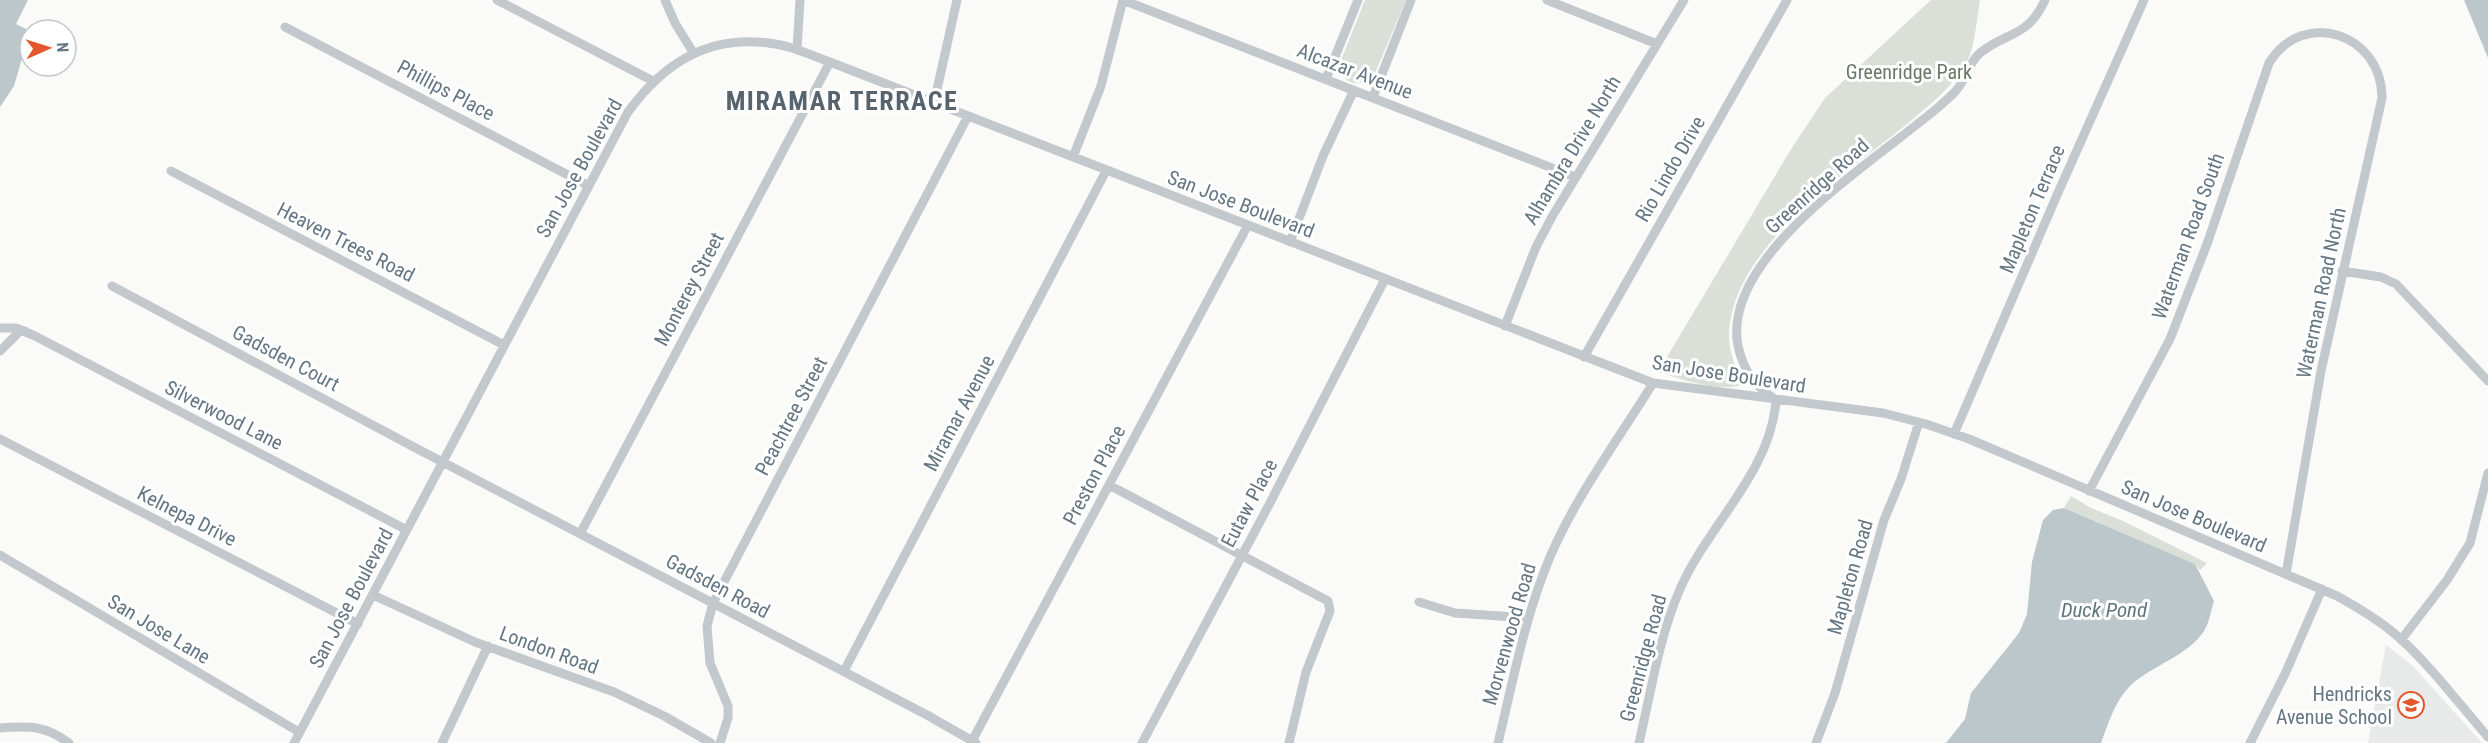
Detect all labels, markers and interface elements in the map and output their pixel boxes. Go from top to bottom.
north arrow [18,18,78,78]
street label: Alcazar Avenue [1294,38,1416,104]
text: N [53,42,72,53]
street label: Phillips Place [393,54,499,126]
park label: Greenridge Park [1846,60,1972,84]
street label: Alhambra Drive North [1518,71,1626,229]
district label: MIRAMAR TERRACE [726,86,958,116]
street label: San Jose Boulevard [531,94,627,242]
street label: Rio Lindo Drive [1630,112,1710,226]
street label: Greenridge Road [1760,133,1874,239]
street label: Mapleton Terrace [1994,141,2070,277]
street label: Waterman Road South [2147,150,2229,322]
street label: San Jose Boulevard [1164,165,1318,243]
street label: Heaven Trees Road [273,197,419,287]
street label: Waterman Road North [2291,205,2351,381]
street label: Monterey Street [649,228,729,350]
street label: Gadsden Court [228,320,344,396]
street label: San Jose Boulevard [1650,350,1808,398]
street label: Miramar Avenue [918,351,1000,475]
street label: Peachtree Street [750,353,832,479]
street label: Silverwood Lane [161,375,287,455]
street label: Preston Place [1058,421,1130,529]
street label: Eutaw Place [1216,455,1282,551]
street label: San Jose Boulevard [2118,475,2270,557]
street label: Kelnepa Drive [134,481,240,551]
street label: Mapleton Road [1822,517,1878,637]
street label: San Jose Boulevard [304,524,398,672]
street label: Gadsden Road [662,549,774,623]
street label: Morvenwood Road [1477,560,1541,708]
street label: San Jose Lane [103,589,215,669]
street label: Greenridge Road [1614,592,1672,724]
water label: Duck Pond [2061,598,2148,622]
street label: London Road [496,621,602,679]
place label: Hendricks Avenue School [2276,682,2392,729]
school or university icon: Hendricks Avenue School [2396,690,2426,720]

